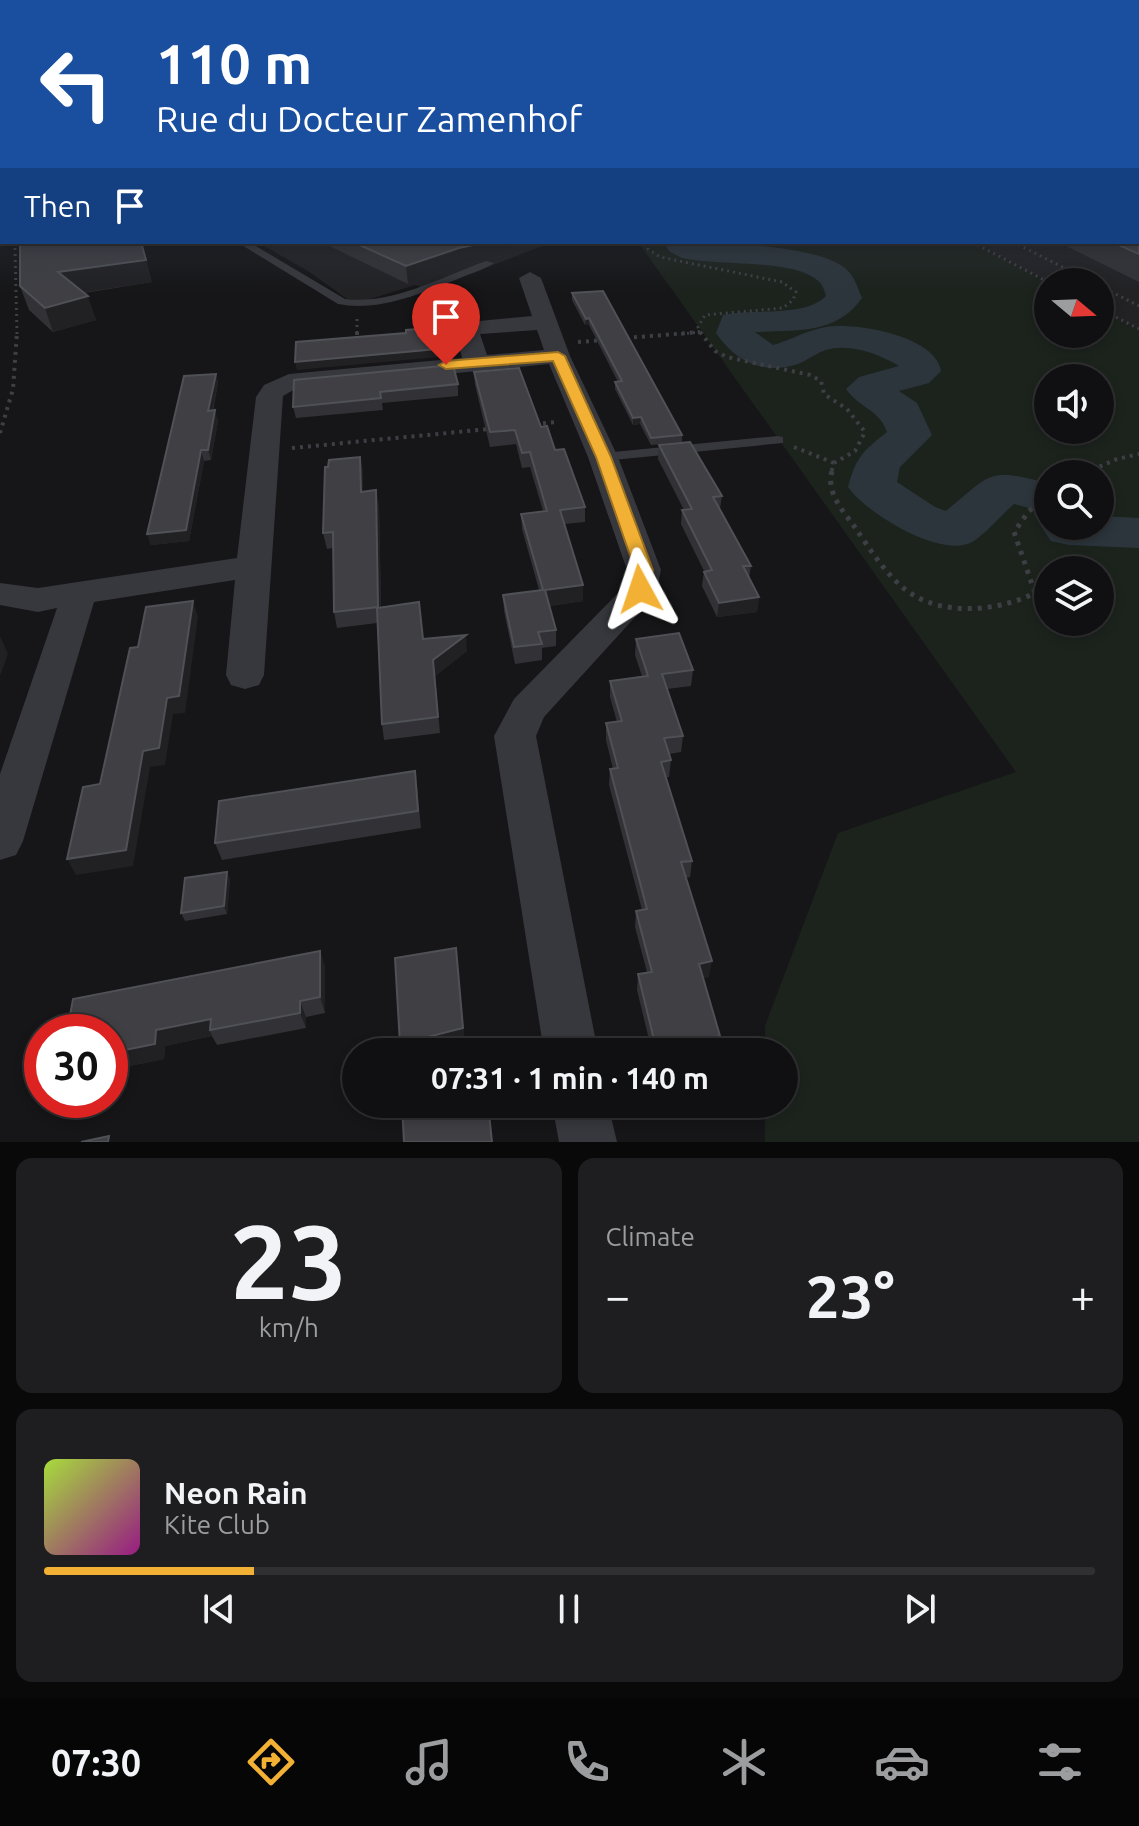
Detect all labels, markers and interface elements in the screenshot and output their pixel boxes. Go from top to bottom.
icon: left [24,32,128,136]
text: 110 m [156,32,312,95]
text: Rue du Docteur Zamenhof [156,98,582,139]
icon: arrive [108,184,152,228]
text: Then [24,189,92,223]
north arrow [1034,268,1114,348]
map controls [1034,268,1114,636]
pin [412,283,480,365]
icon: arrive [424,295,468,339]
button: sound [1034,364,1114,444]
button: search [1034,460,1114,540]
position arrow [598,547,682,631]
button: layers [1034,556,1114,636]
speed limit sign: 30 [24,1014,128,1118]
text: 07:31 · 1 min · 140 m [431,1061,709,1095]
text: 23 [230,1202,347,1319]
text: Climate [606,1222,695,1251]
text: 23° [806,1262,895,1329]
text: − [606,1271,630,1320]
text: + [1070,1271,1095,1320]
text: km/h [259,1313,319,1342]
text: Neon Rain [164,1476,308,1510]
text: Kite Club [164,1510,270,1539]
icon: previous [197,1587,241,1631]
icon: pause [547,1587,591,1631]
icon: next [898,1587,942,1631]
icon: directions [243,1734,299,1790]
icon: music [401,1734,457,1790]
icon: phone [559,1734,615,1790]
icon: climate [716,1734,772,1790]
icon: car [874,1734,930,1790]
icon: filters [1032,1734,1088,1790]
text: 07:30 [51,1742,141,1783]

